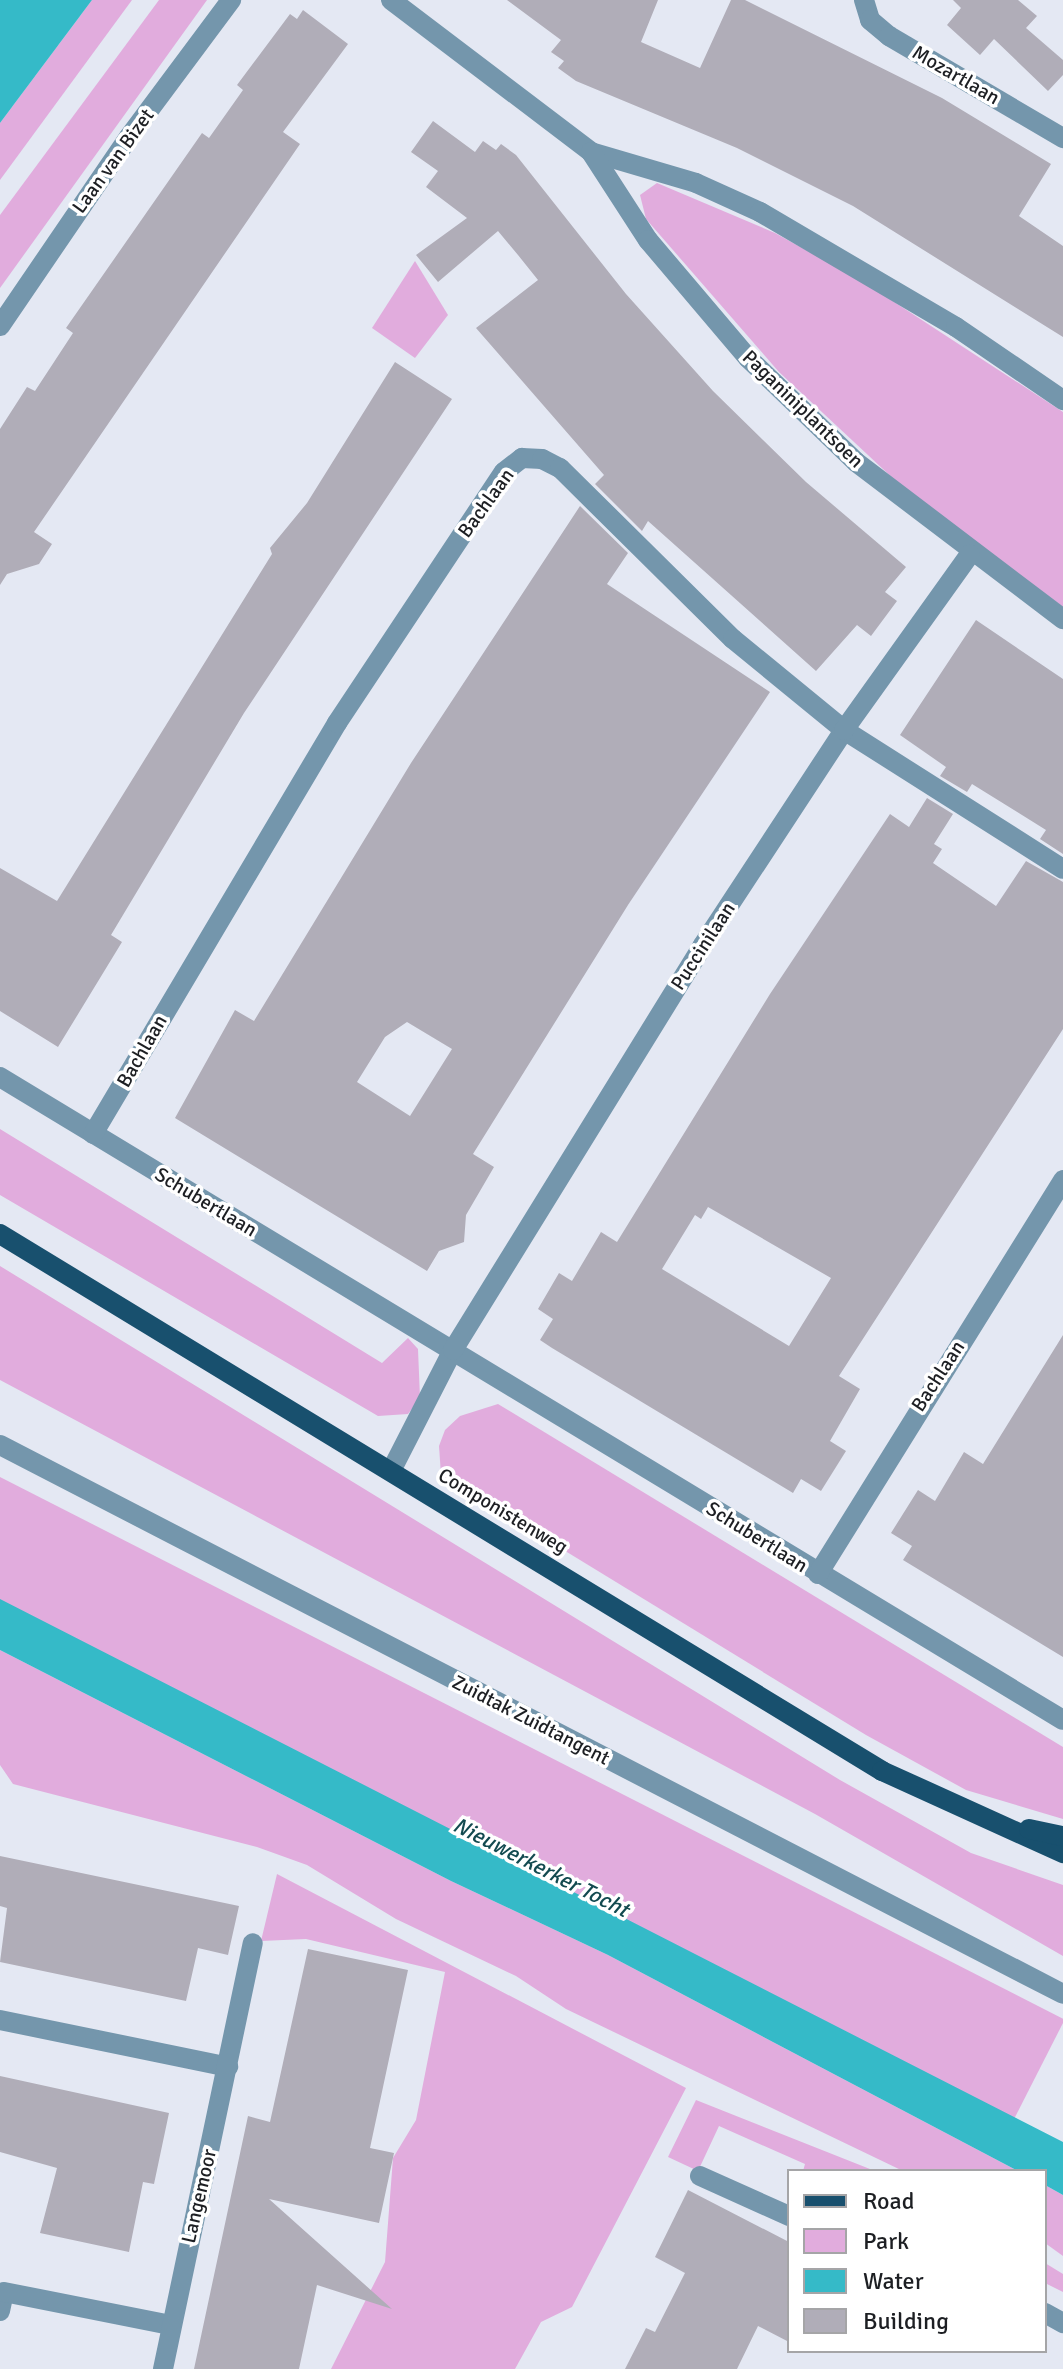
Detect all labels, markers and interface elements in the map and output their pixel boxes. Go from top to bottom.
street label: Mozartlaan [908,40,1004,110]
street label: Laan van Bizet [67,104,159,218]
street label: Paganiniplantsoen [737,345,869,473]
street label: Bachlaan [453,464,519,542]
street label: Puccinilaan [666,898,740,994]
street label: Bachlaan [112,1011,172,1091]
street label: Schubertlaan [151,1162,261,1242]
street label: Bachlaan [906,1336,970,1416]
street label: Componistenweg [434,1463,572,1559]
street label: Schubertlaan [702,1496,812,1578]
street label: Zuidtak Zuidtangent [448,1670,614,1770]
water label: Nieuwerkerker Tocht [449,1811,633,1923]
street label: Langemoor [177,2147,221,2245]
legend [787,2169,1047,2353]
text: Road [863,2186,914,2216]
text: Park [863,2226,909,2256]
text: Water [863,2266,923,2296]
text: Building [863,2306,949,2336]

